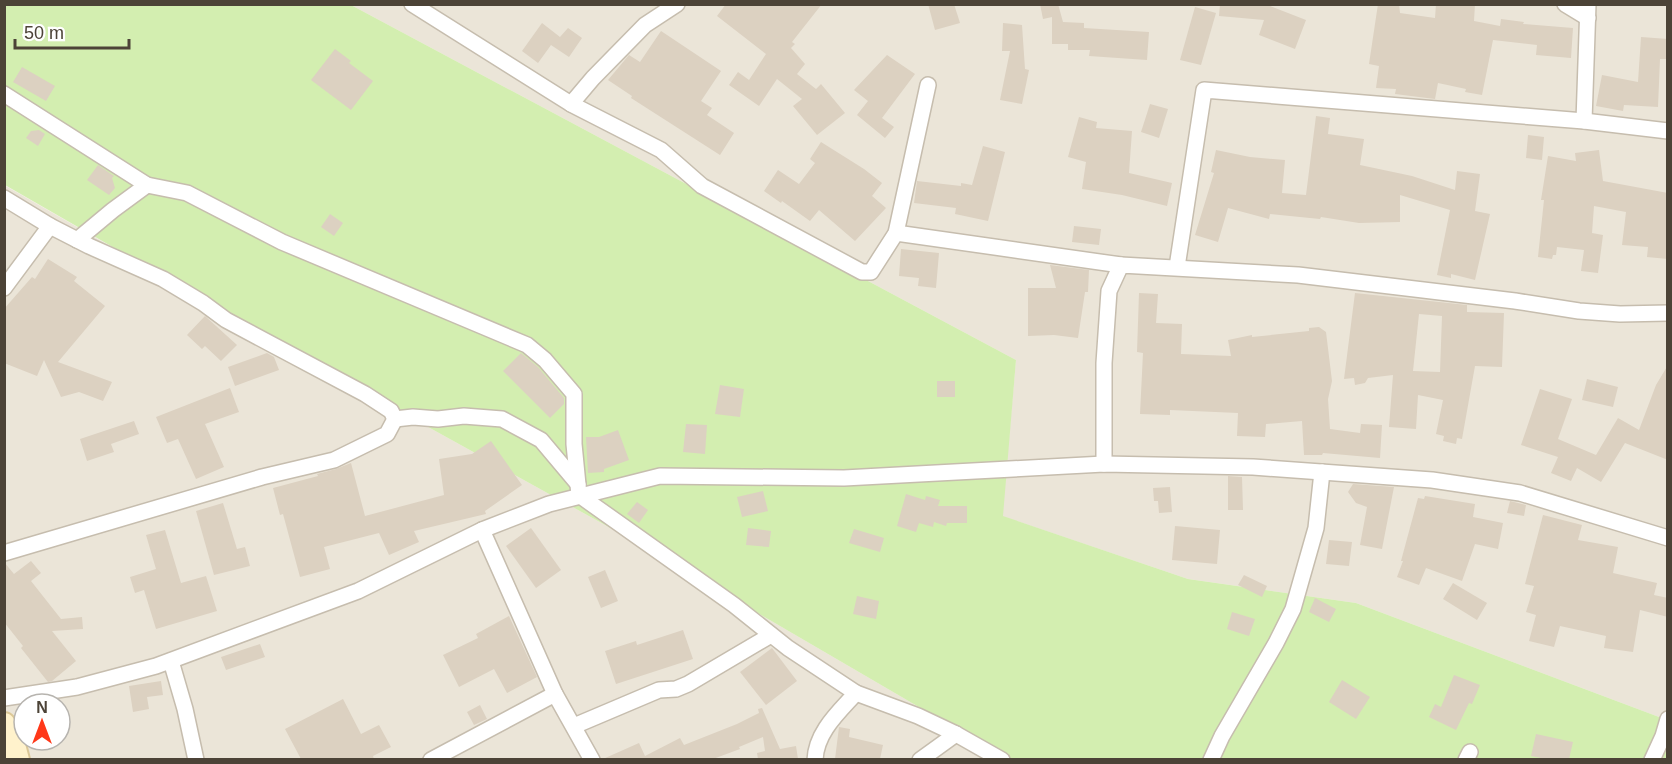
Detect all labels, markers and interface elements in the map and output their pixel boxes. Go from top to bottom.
scale bar [15,12,129,50]
text: 50 m [24,23,64,43]
north arrow [12,692,72,752]
text: N [36,699,48,716]

